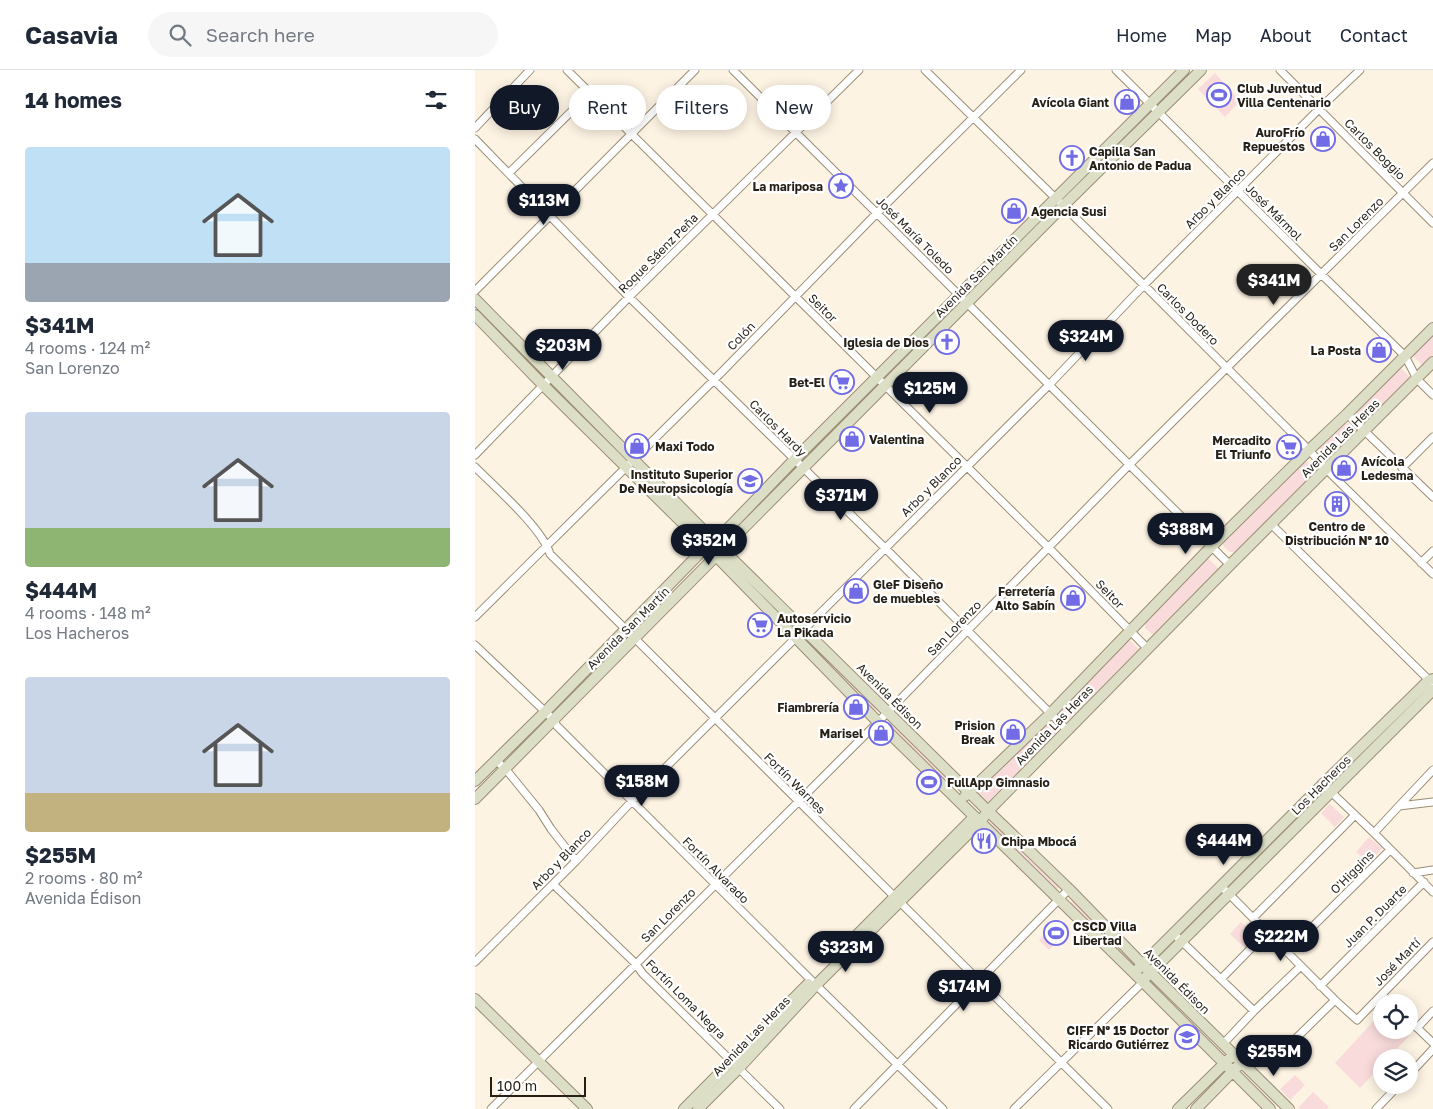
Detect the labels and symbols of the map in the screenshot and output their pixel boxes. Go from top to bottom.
place label: Club Juventud Villa Centenario [1237,81,1331,110]
sports icon: Club Juventud Villa Centenario [1206,82,1232,108]
shop icon: Avícola Giant [1114,89,1140,115]
place label: Avícola Giant [1031,95,1109,110]
street label: Carlos Boggio [1341,115,1409,183]
place label: AuroFrío Repuestos [1243,125,1305,154]
shop icon: AuroFrío Repuestos [1310,126,1336,152]
place label: Capilla San Antonio de Padua [1089,144,1191,173]
church icon: Capilla San Antonio de Padua [1059,145,1085,171]
street label: Arbo y Blanco [1181,164,1249,232]
place icon: La mariposa [828,173,854,199]
place label: La mariposa [752,179,823,194]
street label: José Mármol [1243,181,1305,243]
pin: $113M [509,184,579,226]
street label: José María Toledo [873,193,957,277]
street label: San Lorenzo [1326,194,1386,254]
shop icon: Agencia Susi [1001,198,1027,224]
place label: Agencia Susi [1031,204,1106,219]
street label: Roque Sáenz Peña [615,210,701,296]
street label: Avenida San Martín [932,232,1020,320]
pin: $341M [1239,264,1309,306]
street label: Carlos Dodero [1154,280,1222,348]
street label: Seitor [805,290,841,326]
street label: Colón [724,319,758,353]
pin: $324M [1051,320,1121,362]
pin: $203M [528,328,598,371]
church icon: Iglesia de Dios [934,329,960,355]
place label: Iglesia de Dios [843,335,929,350]
shop icon: La Posta [1366,337,1392,363]
place label: La Posta [1311,343,1361,358]
supermarket icon: Bet-El [829,369,855,395]
pin: $125M [895,372,965,414]
place label: Bet-El [789,375,825,390]
street label: Avenida Las Heras [1297,395,1383,481]
street label: Carlos Hardy [746,396,810,460]
shop icon: Valentina [839,426,865,452]
place label: Valentina [869,432,924,447]
shop icon: Maxi Todo [624,433,650,459]
place label: Mercadito El Triunfo [1212,433,1271,462]
supermarket icon: Mercadito El Triunfo [1276,434,1302,460]
place label: Maxi Todo [655,439,715,454]
street label: Arbo y Blanco [897,452,965,520]
place label: Avícola Ledesma [1361,454,1414,483]
shop icon: Avícola Ledesma [1331,455,1357,481]
place label: Instituto Superior De Neuropsicología [619,467,733,496]
school or university icon: Instituto Superior De Neuropsicología [737,468,763,494]
pin: $371M [806,478,876,521]
building icon: Centro de Distribución Nº 10 [1324,491,1350,517]
pin: $388M [1151,512,1221,555]
place label: Centro de Distribución Nº 10 [1285,519,1389,548]
pin: $352M [674,524,744,566]
street label: Seitor [1093,576,1128,612]
place label: GleF Diseño de muebles [873,577,943,606]
shop icon: GleF Diseño de muebles [843,578,869,604]
street label: Avenida San Martín [584,584,672,672]
place label: Ferretería Alto Sabín [995,584,1055,613]
shop icon: Ferretería Alto Sabín [1060,585,1086,611]
street label: San Lorenzo [924,597,984,659]
place label: Autoservicio La Pikada [777,611,851,640]
supermarket icon: Autoservicio La Pikada [747,612,773,638]
street label: Avenida Édison [854,660,926,732]
street label: Avenida Las Heras [1012,682,1096,768]
shop icon: Fiambrería [843,694,869,720]
place label: Fiambrería [777,700,839,715]
place label: Prision Break [955,718,995,747]
shop icon: Prision Break [1000,719,1026,745]
shop icon: Marisel [868,720,894,746]
place label: Marisel [820,726,863,741]
street label: Fortín Warnes [761,749,829,817]
street label: Los Hacheros [1288,752,1354,818]
pin: $158M [607,764,677,807]
sports icon: FullApp Gimnasio [916,769,942,795]
place label: FullApp Gimnasio [947,775,1050,790]
pin: $444M [1189,824,1259,866]
street label: Arbo y Blanco [528,825,594,893]
restaurant icon: Chipa Mbocá [971,828,997,854]
street label: Fortín Alvarado [680,834,752,906]
place label: Chipa Mbocá [1001,834,1077,849]
street label: O'Higgins [1327,847,1377,897]
street label: Juan P. Duarte [1340,881,1410,951]
street label: San Lorenzo [638,885,698,945]
place label: CSCD Villa Libertad [1073,919,1137,948]
sports icon: CSCD Villa Libertad [1043,920,1069,946]
pin: $222M [1246,920,1316,962]
pin: $323M [811,930,881,973]
street label: José Martí [1371,935,1424,989]
street label: Avenida Édison [1141,945,1213,1017]
street label: Fortín Loma Negra [643,956,729,1042]
pin: $174M [929,970,999,1012]
street label: Avenida Las Heras [709,993,793,1079]
place label: CIFF Nº 15 Doctor Ricardo Gutiérrez [1067,1023,1169,1052]
school or university icon: CIFF Nº 15 Doctor Ricardo Gutiérrez [1174,1024,1200,1050]
pin: $255M [1239,1034,1309,1077]
scale bar [490,1074,586,1097]

